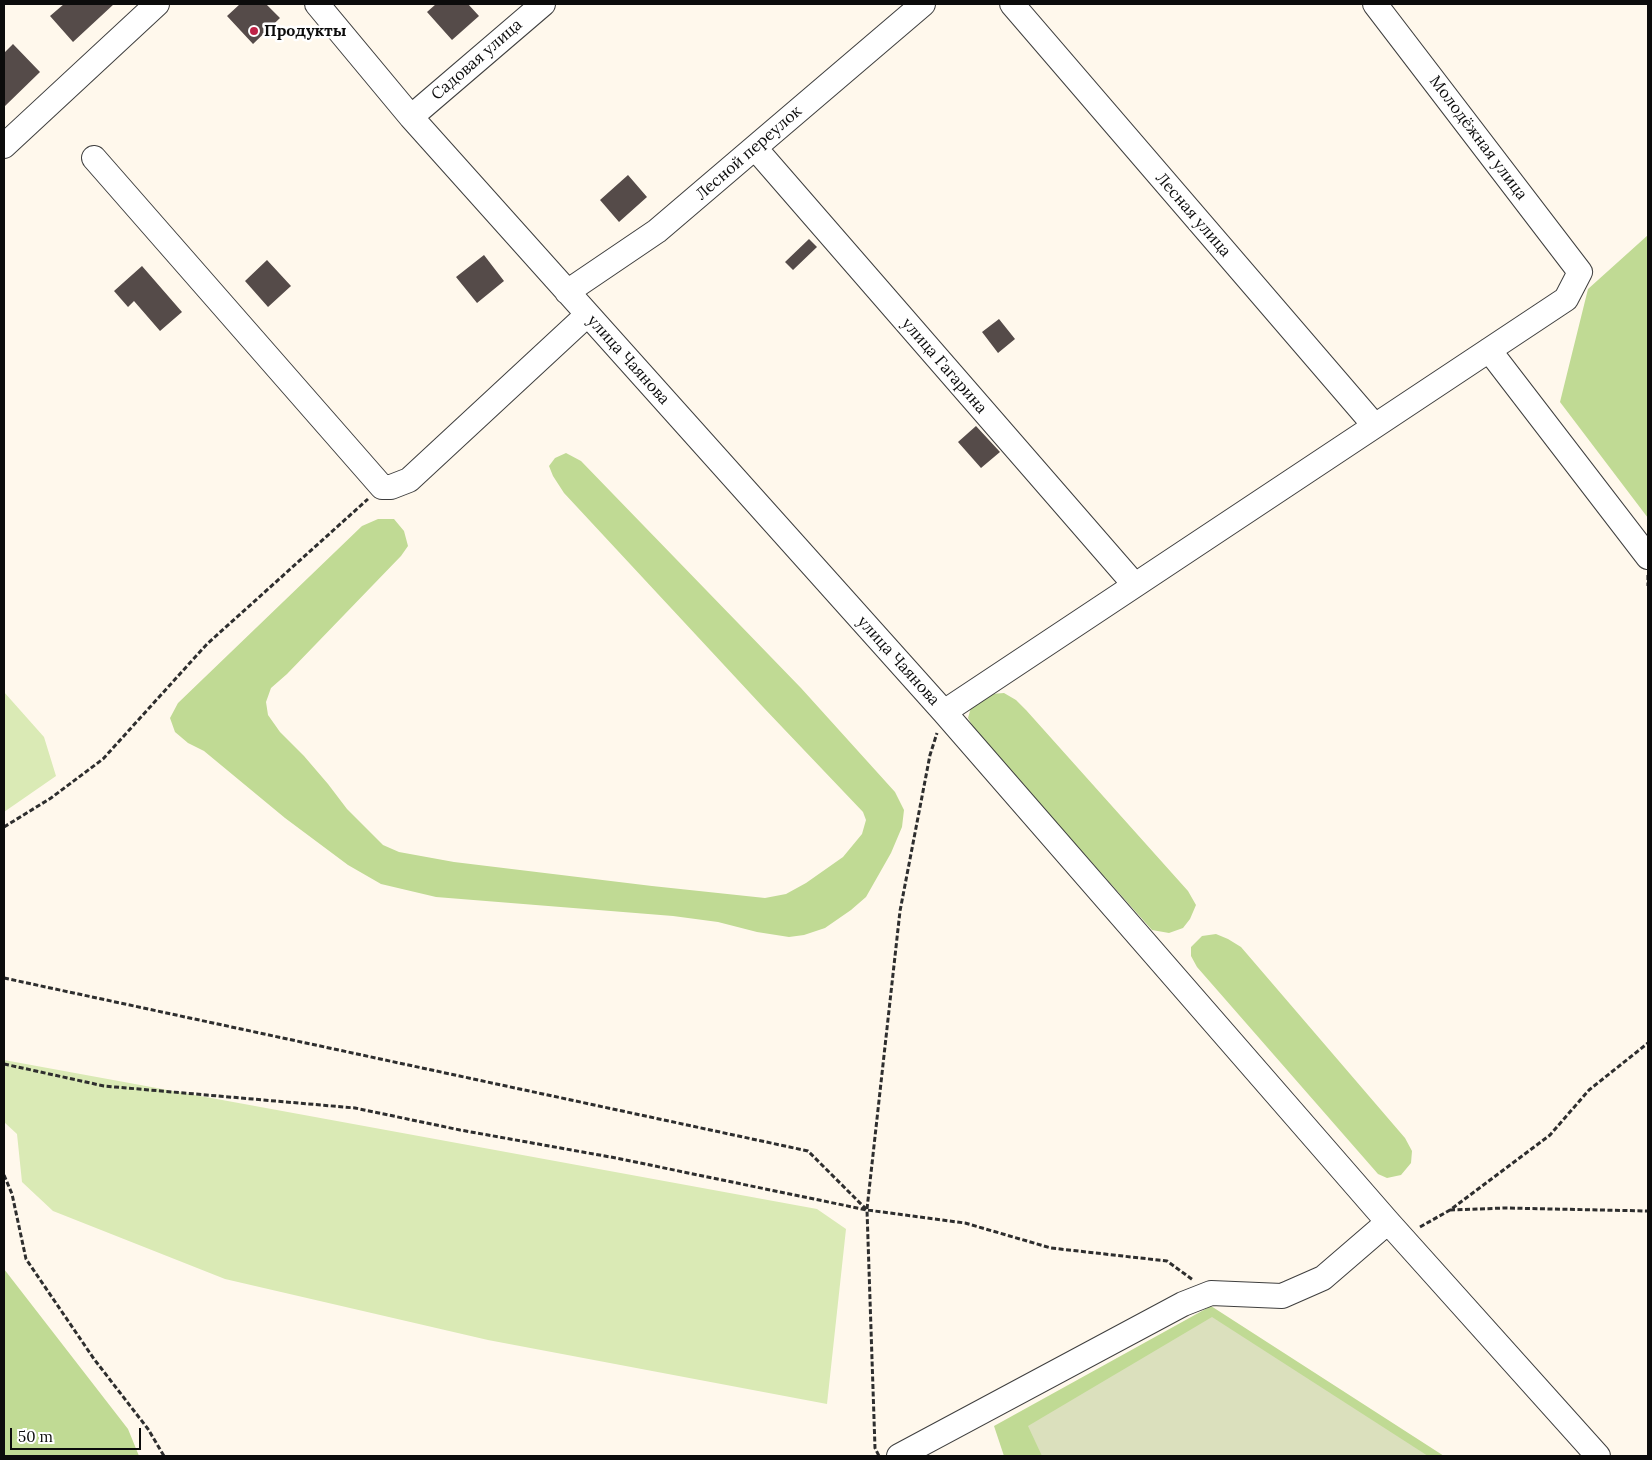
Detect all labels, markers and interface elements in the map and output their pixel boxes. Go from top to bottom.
street label: Садовая улица [428,15,526,105]
place label: Продукты [264,21,346,41]
marker: Продукты [248,25,260,37]
street label: Молодёжная улица [1425,72,1531,204]
street label: Лесной переулок [692,102,806,204]
street label: Лесная улица [1151,169,1235,261]
street label: улица Чаянова [583,311,673,409]
street label: улица Гагарина [897,314,991,418]
street label: улица Чаянова [853,612,943,710]
scale bar [12,1418,144,1450]
text: 50 m [18,1427,53,1446]

